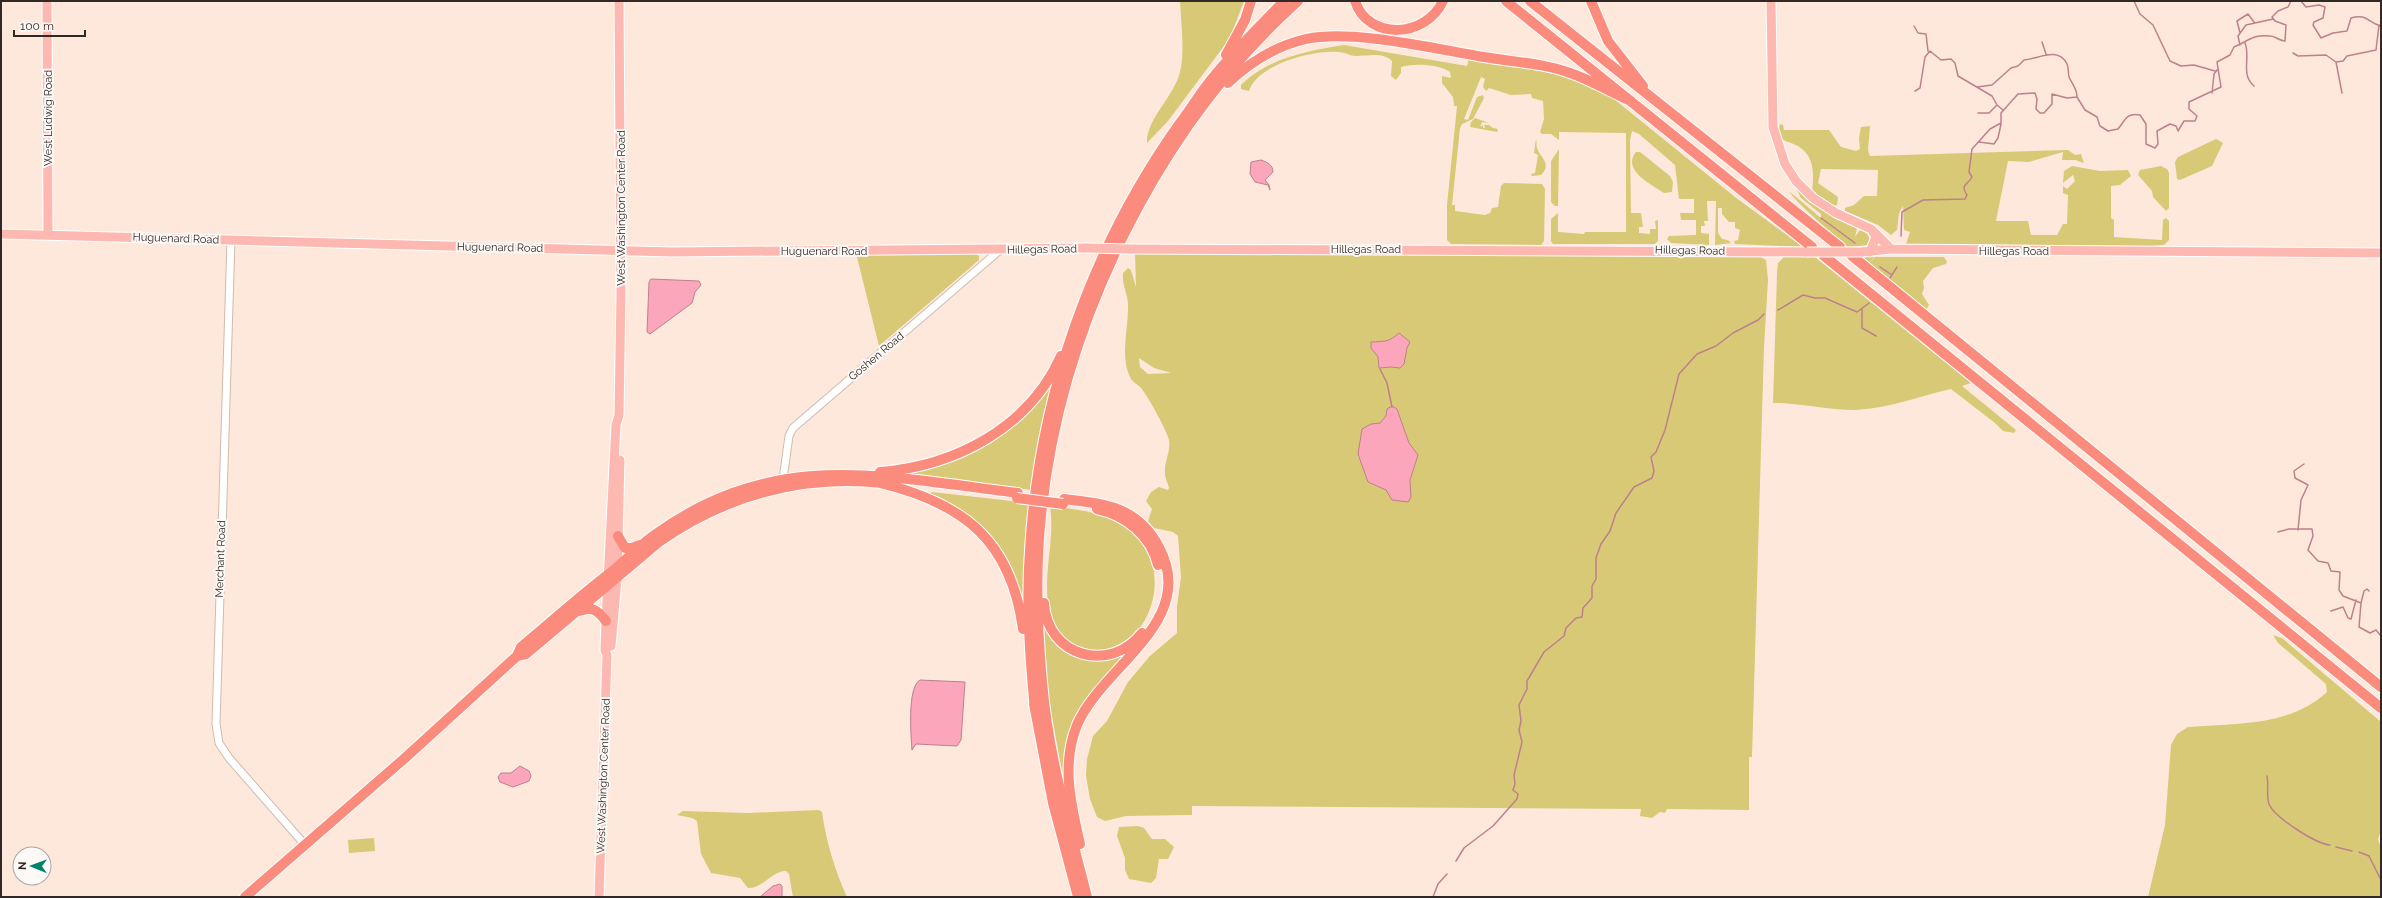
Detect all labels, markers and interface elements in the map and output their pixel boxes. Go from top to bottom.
scale bar [14,12,85,38]
text: 100 m [20,19,54,33]
street label: West Ludwig Road [42,70,55,166]
street label: West Washington Center Road [615,130,628,286]
street label: Huguenard Road [132,230,220,247]
street label: Huguenard Road [457,240,544,255]
street label: Hillegas Road [1007,242,1077,257]
street label: Hillegas Road [1331,243,1401,256]
street label: Hillegas Road [1655,243,1725,258]
street label: Huguenard Road [781,245,867,258]
street label: Hillegas Road [1979,245,2049,258]
street label: Goshen Road [846,329,907,383]
street label: Merchant Road [213,520,228,598]
street label: West Washington Center Road [594,698,613,854]
north arrow [12,846,52,886]
text: N [16,862,29,870]

